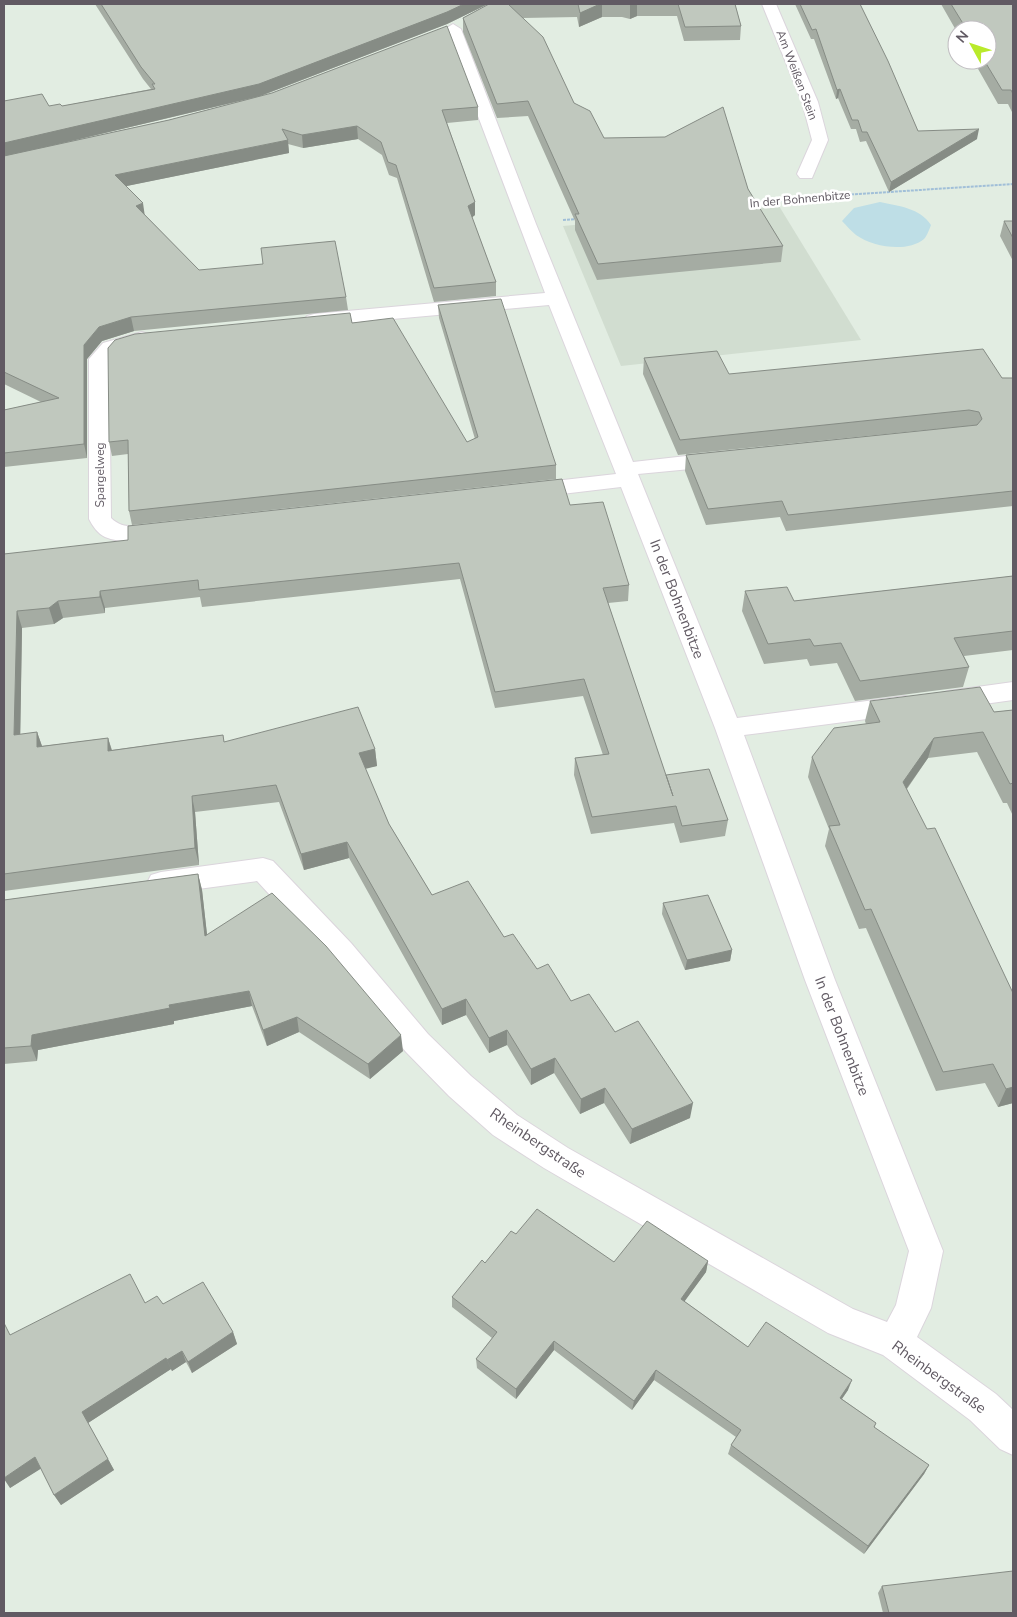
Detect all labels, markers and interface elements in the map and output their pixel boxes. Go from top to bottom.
north arrow [947,20,997,70]
text: N [952,27,973,47]
street label: Am Weißen Stein [773,28,821,122]
street label: In der Bohnenbitze [749,187,851,211]
street label: Spargelweg [92,442,108,508]
street label: In der Bohnenbitze [645,536,709,662]
street label: In der Bohnenbitze [810,973,874,1099]
street label: Rheinbergstraße [486,1103,590,1183]
street label: Rheinbergstraße [888,1336,990,1418]

